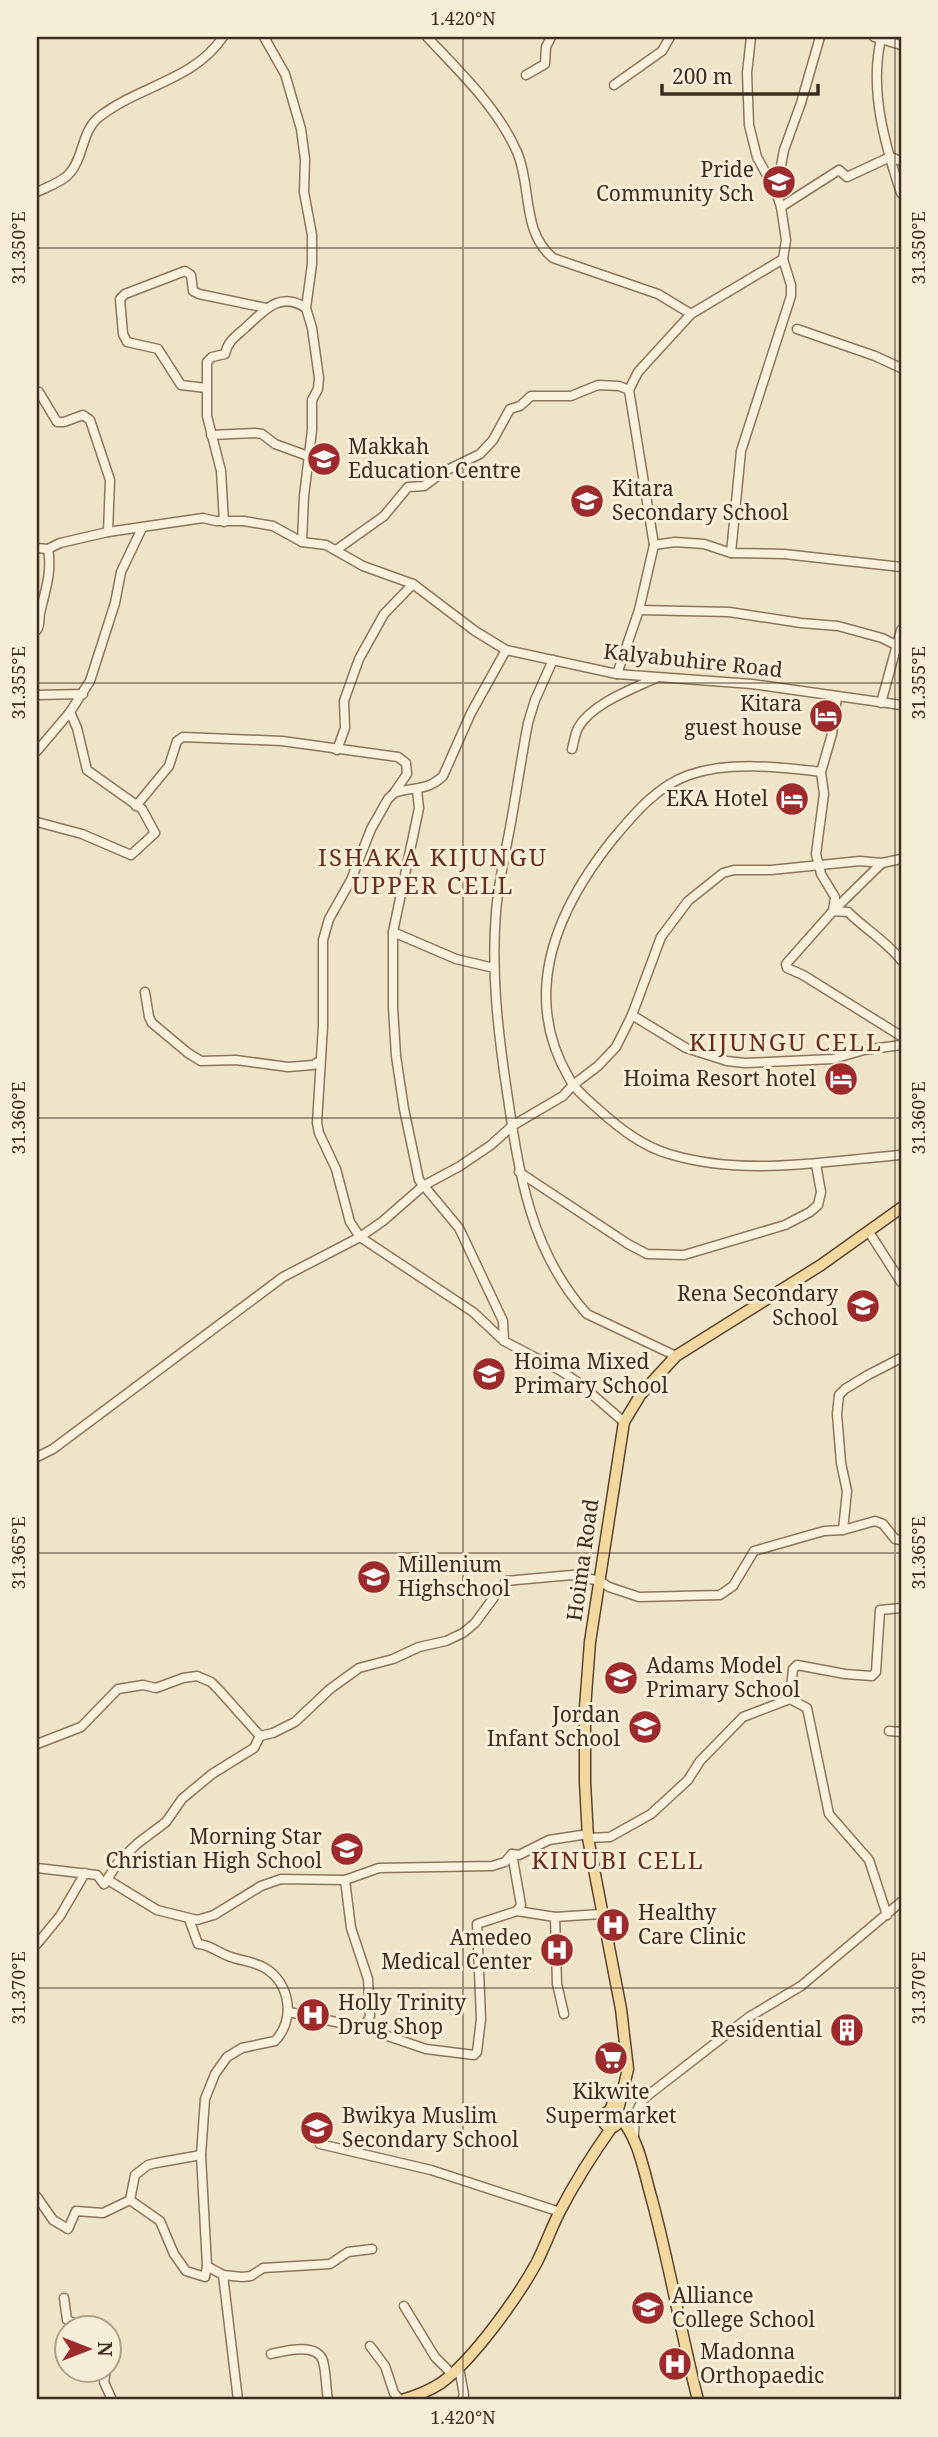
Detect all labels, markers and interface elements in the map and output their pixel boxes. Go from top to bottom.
text: 1.420°N [430,6,496,30]
scale bar [662,52,817,96]
text: 200 m [672,62,733,90]
place label: Pride Community Sch [596,155,754,207]
school or university icon: Pride Community Sch [760,163,798,201]
text: 31.350°E [6,211,30,285]
text: 31.350°E [906,211,930,285]
place label: Makkah Education Centre [348,432,521,484]
school or university icon: Makkah Education Centre [305,440,343,478]
place label: Kitara Secondary School [612,474,789,526]
school or university icon: Kitara Secondary School [568,482,606,520]
street label: Kalyabuhire Road [602,637,784,683]
text: 31.355°E [6,646,30,720]
text: 31.355°E [906,646,930,720]
place label: Kitara guest house [684,689,802,741]
hotel icon: Kitara guest house [807,697,845,735]
hotel icon: EKA Hotel [773,780,811,818]
place label: EKA Hotel [666,784,768,812]
district label: ISHAKA KIJUNGU UPPER CELL [318,840,548,901]
district label: KIJUNGU CELL [689,1025,883,1058]
hotel icon: Hoima Resort hotel [822,1060,860,1098]
place label: Hoima Resort hotel [623,1064,816,1092]
text: 31.360°E [6,1081,30,1155]
text: 31.360°E [906,1081,930,1155]
place label: Rena Secondary School [677,1279,838,1331]
school or university icon: Rena Secondary School [844,1287,882,1325]
place label: Hoima Mixed Primary School [514,1347,669,1399]
school or university icon: Hoima Mixed Primary School [470,1355,508,1393]
street label: Hoima Road [560,1497,604,1623]
text: 31.365°E [6,1516,30,1590]
text: 31.365°E [906,1516,930,1590]
place label: Millenium Highschool [398,1550,510,1602]
school or university icon: Millenium Highschool [355,1558,393,1596]
place label: Adams Model Primary School [646,1651,801,1703]
school or university icon: Adams Model Primary School [602,1659,640,1697]
place label: Jordan Infant School [487,1700,620,1752]
school or university icon: Jordan Infant School [626,1708,664,1746]
place label: Morning Star Christian High School [105,1822,322,1874]
school or university icon: Morning Star Christian High School [328,1830,366,1868]
district label: KINUBI CELL [531,1843,705,1876]
place label: Healthy Care Clinic [638,1898,746,1950]
hospital icon: Healthy Care Clinic [594,1906,632,1944]
place label: Amedeo Medical Center [381,1923,532,1975]
hospital icon: Amedeo Medical Center [538,1931,576,1969]
text: 31.370°E [6,1951,30,2025]
text: 31.370°E [906,1951,930,2025]
place label: Holly Trinity Drug Shop [338,1988,466,2040]
hospital icon: Holly Trinity Drug Shop [294,1996,332,2034]
building icon: Residential [828,2011,866,2049]
place label: Residential [711,2015,822,2043]
supermarket icon: Kikwite Supermarket [592,2039,630,2077]
place label: Kikwite Supermarket [546,2077,676,2129]
place label: Bwikya Muslim Secondary School [342,2101,519,2153]
school or university icon: Bwikya Muslim Secondary School [298,2109,336,2147]
place label: Alliance College School [672,2281,816,2333]
school or university icon: Alliance College School [629,2289,667,2327]
north arrow [52,2314,122,2384]
place label: Madonna Orthopaedic [700,2337,824,2389]
text: N [92,2342,118,2357]
hospital icon: Madonna Orthopaedic [656,2345,694,2383]
text: 1.420°N [430,2405,496,2429]

